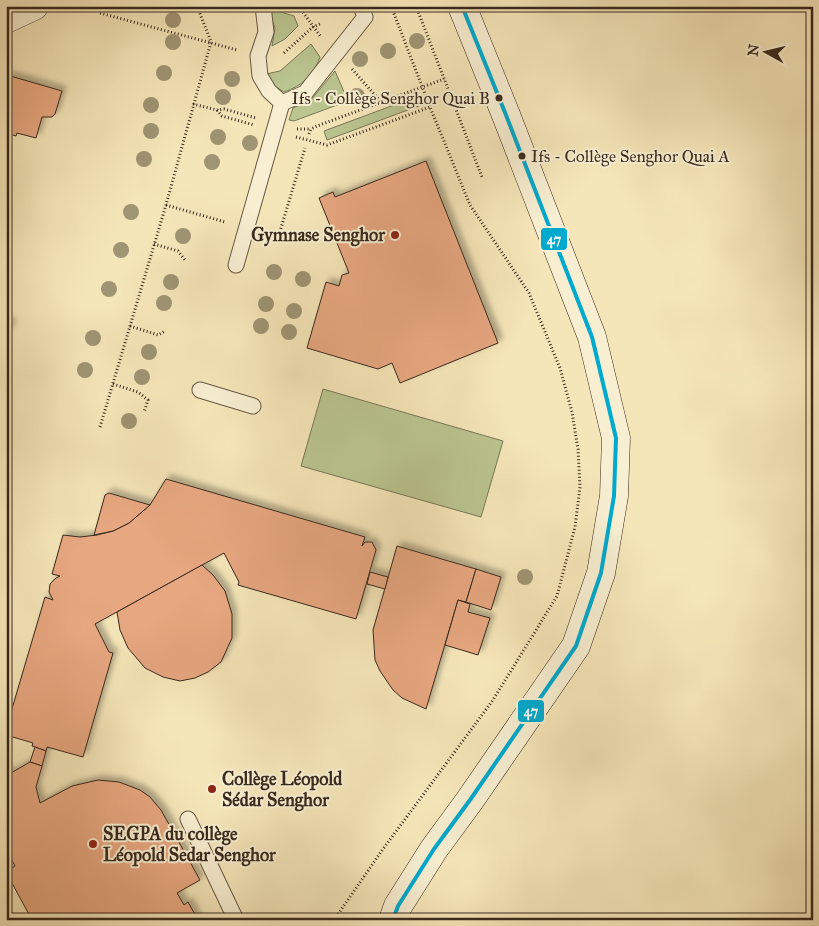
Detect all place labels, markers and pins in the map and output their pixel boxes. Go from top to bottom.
place label: Ifs - Collège Senghor Quai B [292,88,490,109]
marker: Ifs - Collège Senghor Quai B [494,93,504,103]
place label: Ifs - Collège Senghor Quai A [531,146,730,167]
marker: Ifs - Collège Senghor Quai A [517,151,527,161]
place label: Gymnase Senghor [251,224,386,247]
marker: Gymnase Senghor [389,229,401,241]
place label: Collège Léopold Sédar Senghor [222,768,343,812]
marker: Collège Léopold Sédar Senghor [206,783,218,795]
place label: SEGPA du collège Léopold Sedar Senghor [103,823,277,867]
marker: SEGPA du collège Léopold Sedar Senghor [87,838,99,850]

